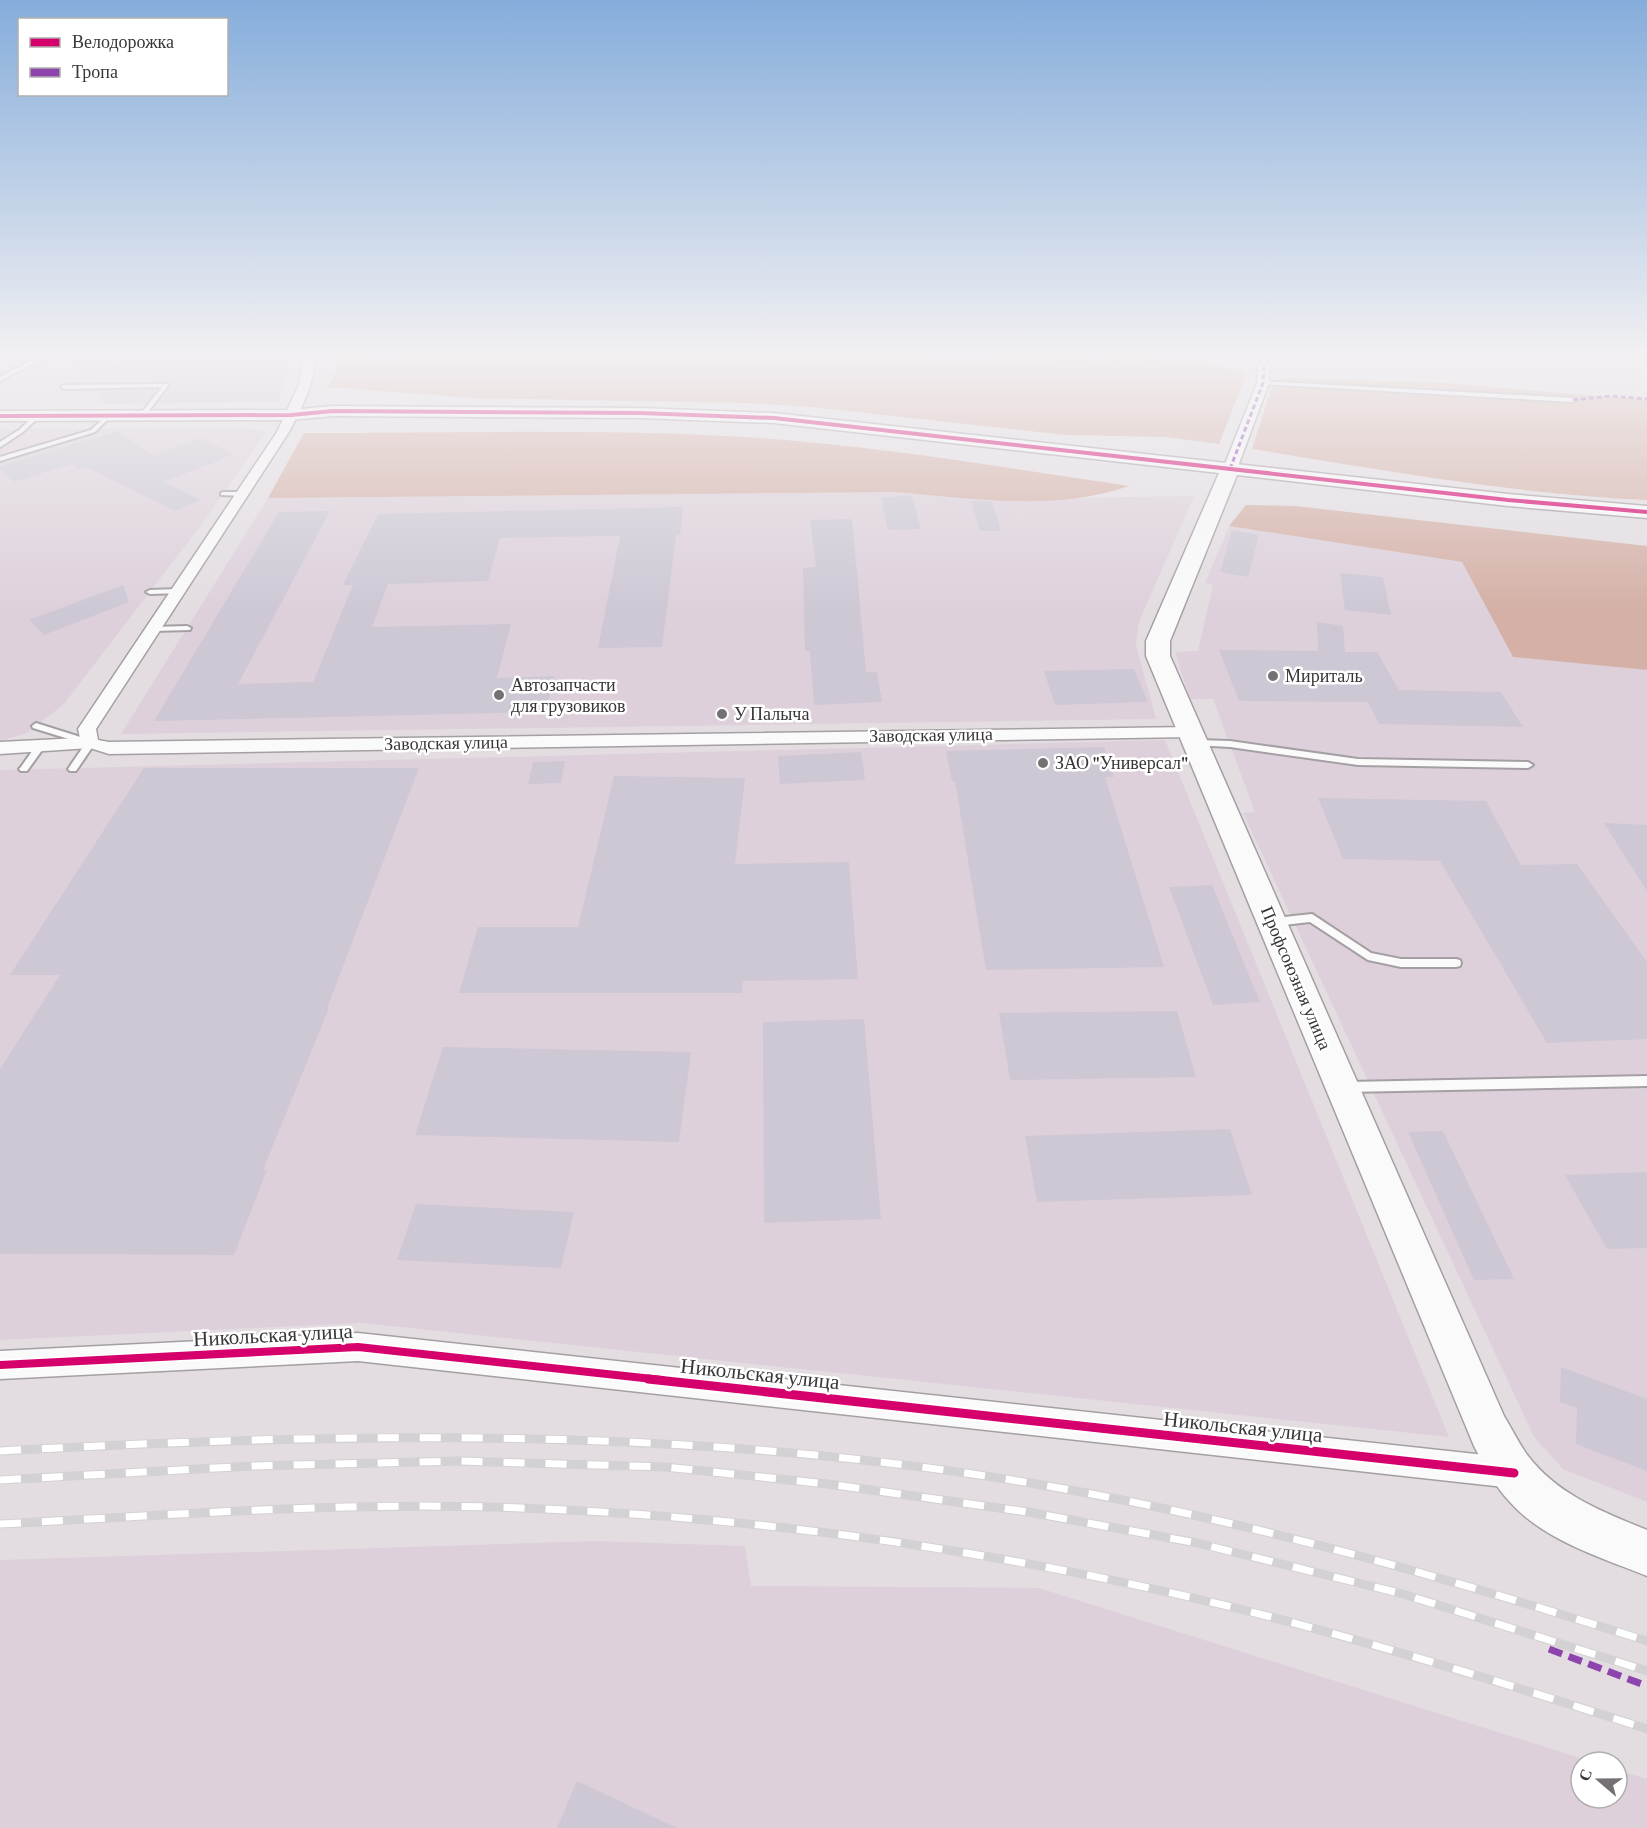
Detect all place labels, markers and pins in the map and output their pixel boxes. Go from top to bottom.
place label: Мириталь [1285,666,1363,686]
marker: Мириталь [1266,669,1280,683]
place label: Автозапчасти для грузовиков [511,675,625,716]
marker: Автозапчасти для грузовиков [492,688,506,702]
place label: У Палыча [734,704,809,724]
marker: У Палыча [715,707,729,721]
place label: ЗАО "Универсал" [1055,753,1188,773]
marker: ЗАО "Универсал" [1036,756,1050,770]

